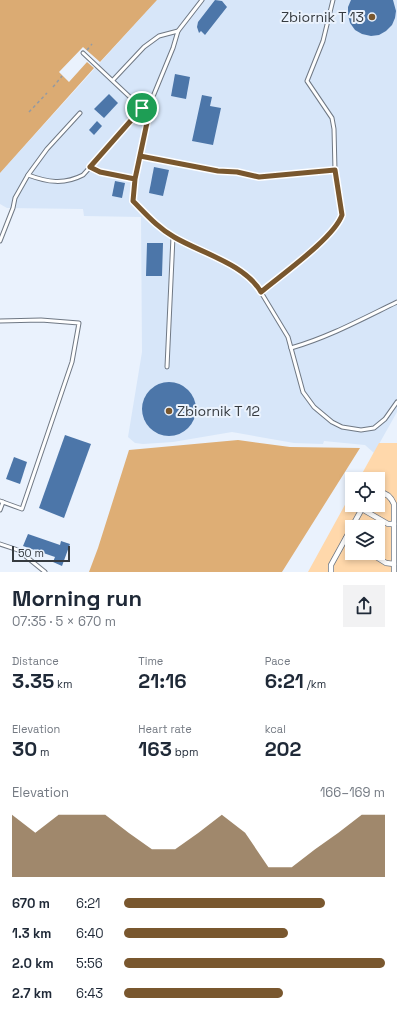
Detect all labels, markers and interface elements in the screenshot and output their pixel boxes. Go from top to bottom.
place label: Zbiornik T 13 [281,8,364,26]
marker: Zbiornik T 13 [367,12,377,22]
pin [125,91,159,125]
icon: arrive [131,97,153,119]
place label: Zbiornik T 12 [177,402,260,420]
marker: Zbiornik T 12 [164,406,174,416]
map controls [345,472,385,560]
button: locate [345,472,385,512]
button: layers [345,520,385,560]
scale bar [12,544,70,563]
text: 50 m [18,546,44,560]
text: Morning run [12,584,142,612]
button: share [343,585,385,627]
text: 07:35 · 5 × 670 m [12,613,116,630]
text: Distance [12,654,59,668]
text: Time [138,654,163,668]
text: Pace [265,654,290,668]
text: 3.35 [12,668,54,694]
text: 21:16 [138,668,187,694]
text: 6:21 [265,668,304,694]
text: km [54,677,73,691]
text: /km [304,677,326,691]
text: Elevation [12,722,60,736]
text: Heart rate [138,722,192,736]
text: kcal [265,722,286,736]
text: 30 [12,736,37,762]
text: 163 [138,736,172,762]
text: 202 [265,736,301,762]
text: m [37,745,49,759]
text: bpm [172,745,198,759]
text: Elevation [12,784,69,801]
text: 166–169 m [320,784,385,801]
text: 670 m [12,895,50,912]
text: 6:21 [76,895,101,912]
text: 1.3 km [12,925,51,942]
text: 6:40 [76,925,104,942]
text: 2.0 km [12,955,54,972]
text: 5:56 [76,955,103,972]
text: 2.7 km [12,985,52,1002]
text: 6:43 [76,985,103,1002]

